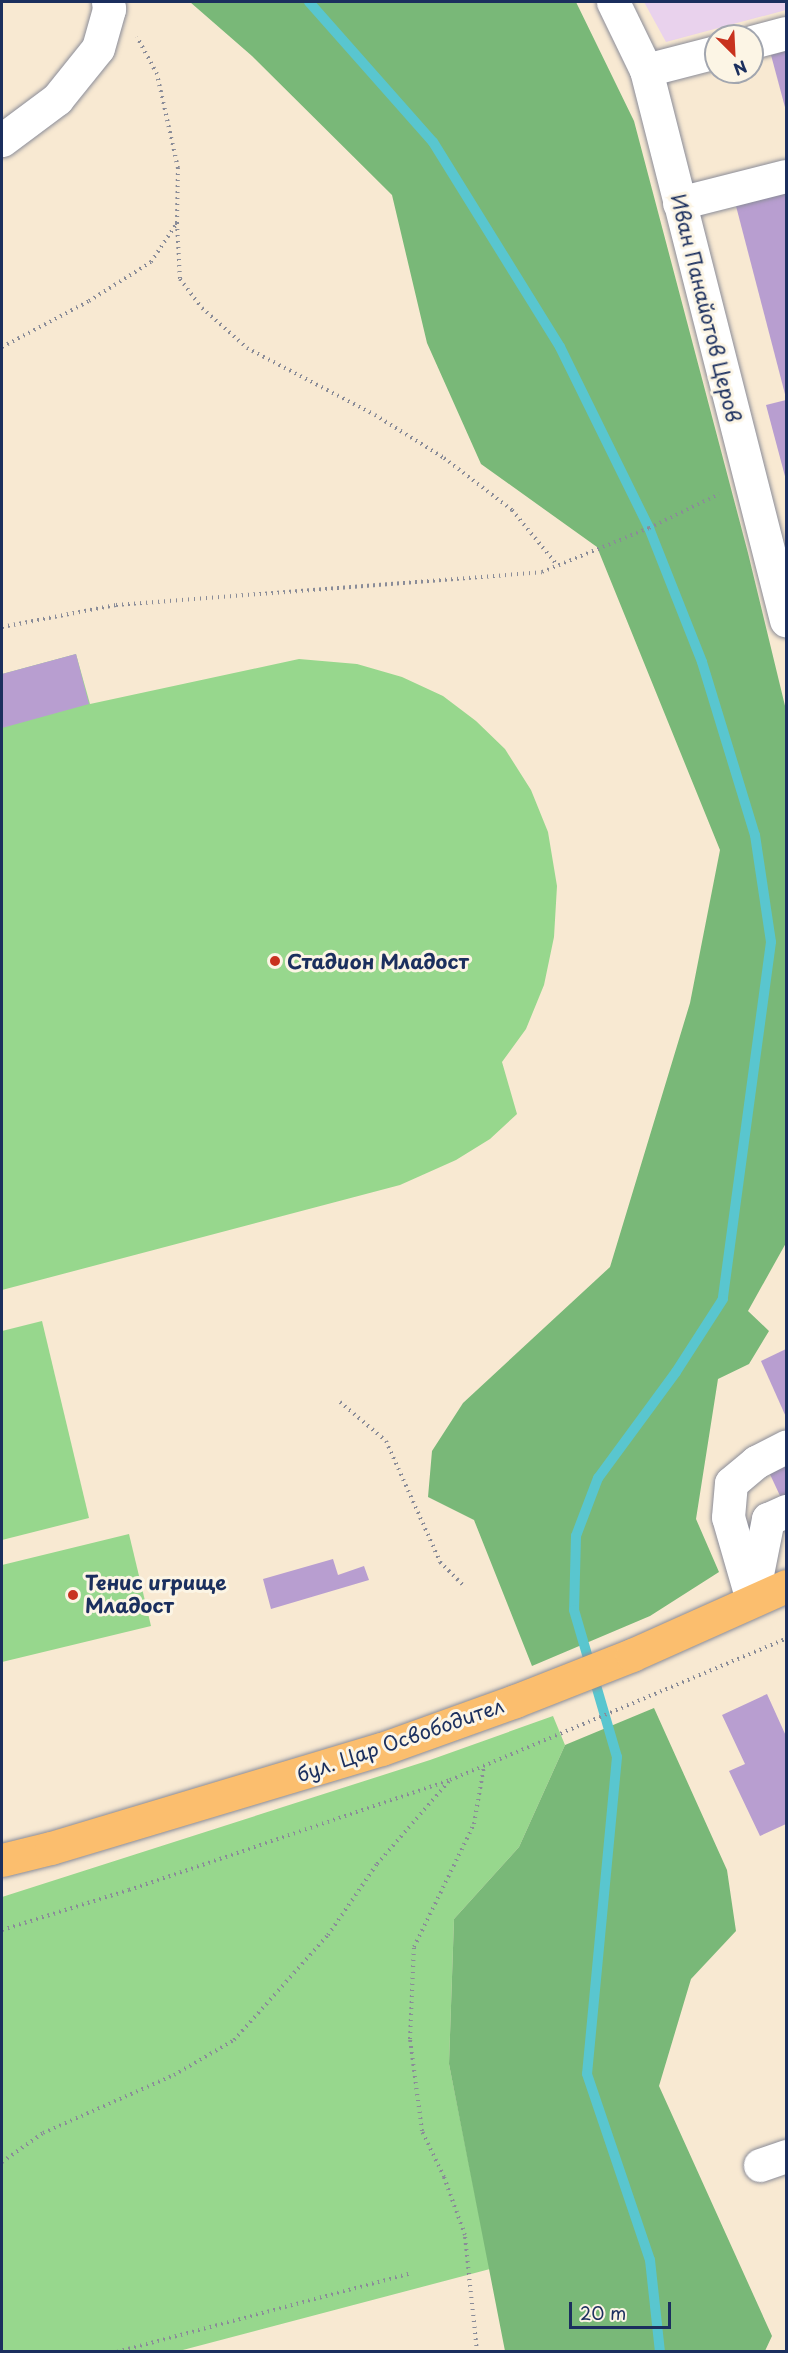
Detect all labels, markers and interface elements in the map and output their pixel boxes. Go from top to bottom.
north arrow [704,24,764,84]
text: N [730,55,751,82]
street label: Иван Панайотов Церов [666,191,746,425]
place label: Стадион Младост [287,949,470,973]
marker: Стадион Младост [268,954,282,968]
place label: Тенис игрище Младост [85,1571,227,1618]
marker: Тенис игрище Младост [66,1588,80,1602]
street label: бул. Цар Освободител [292,1693,508,1787]
scale bar [572,2290,674,2328]
text: 20 m [580,2299,626,2326]

